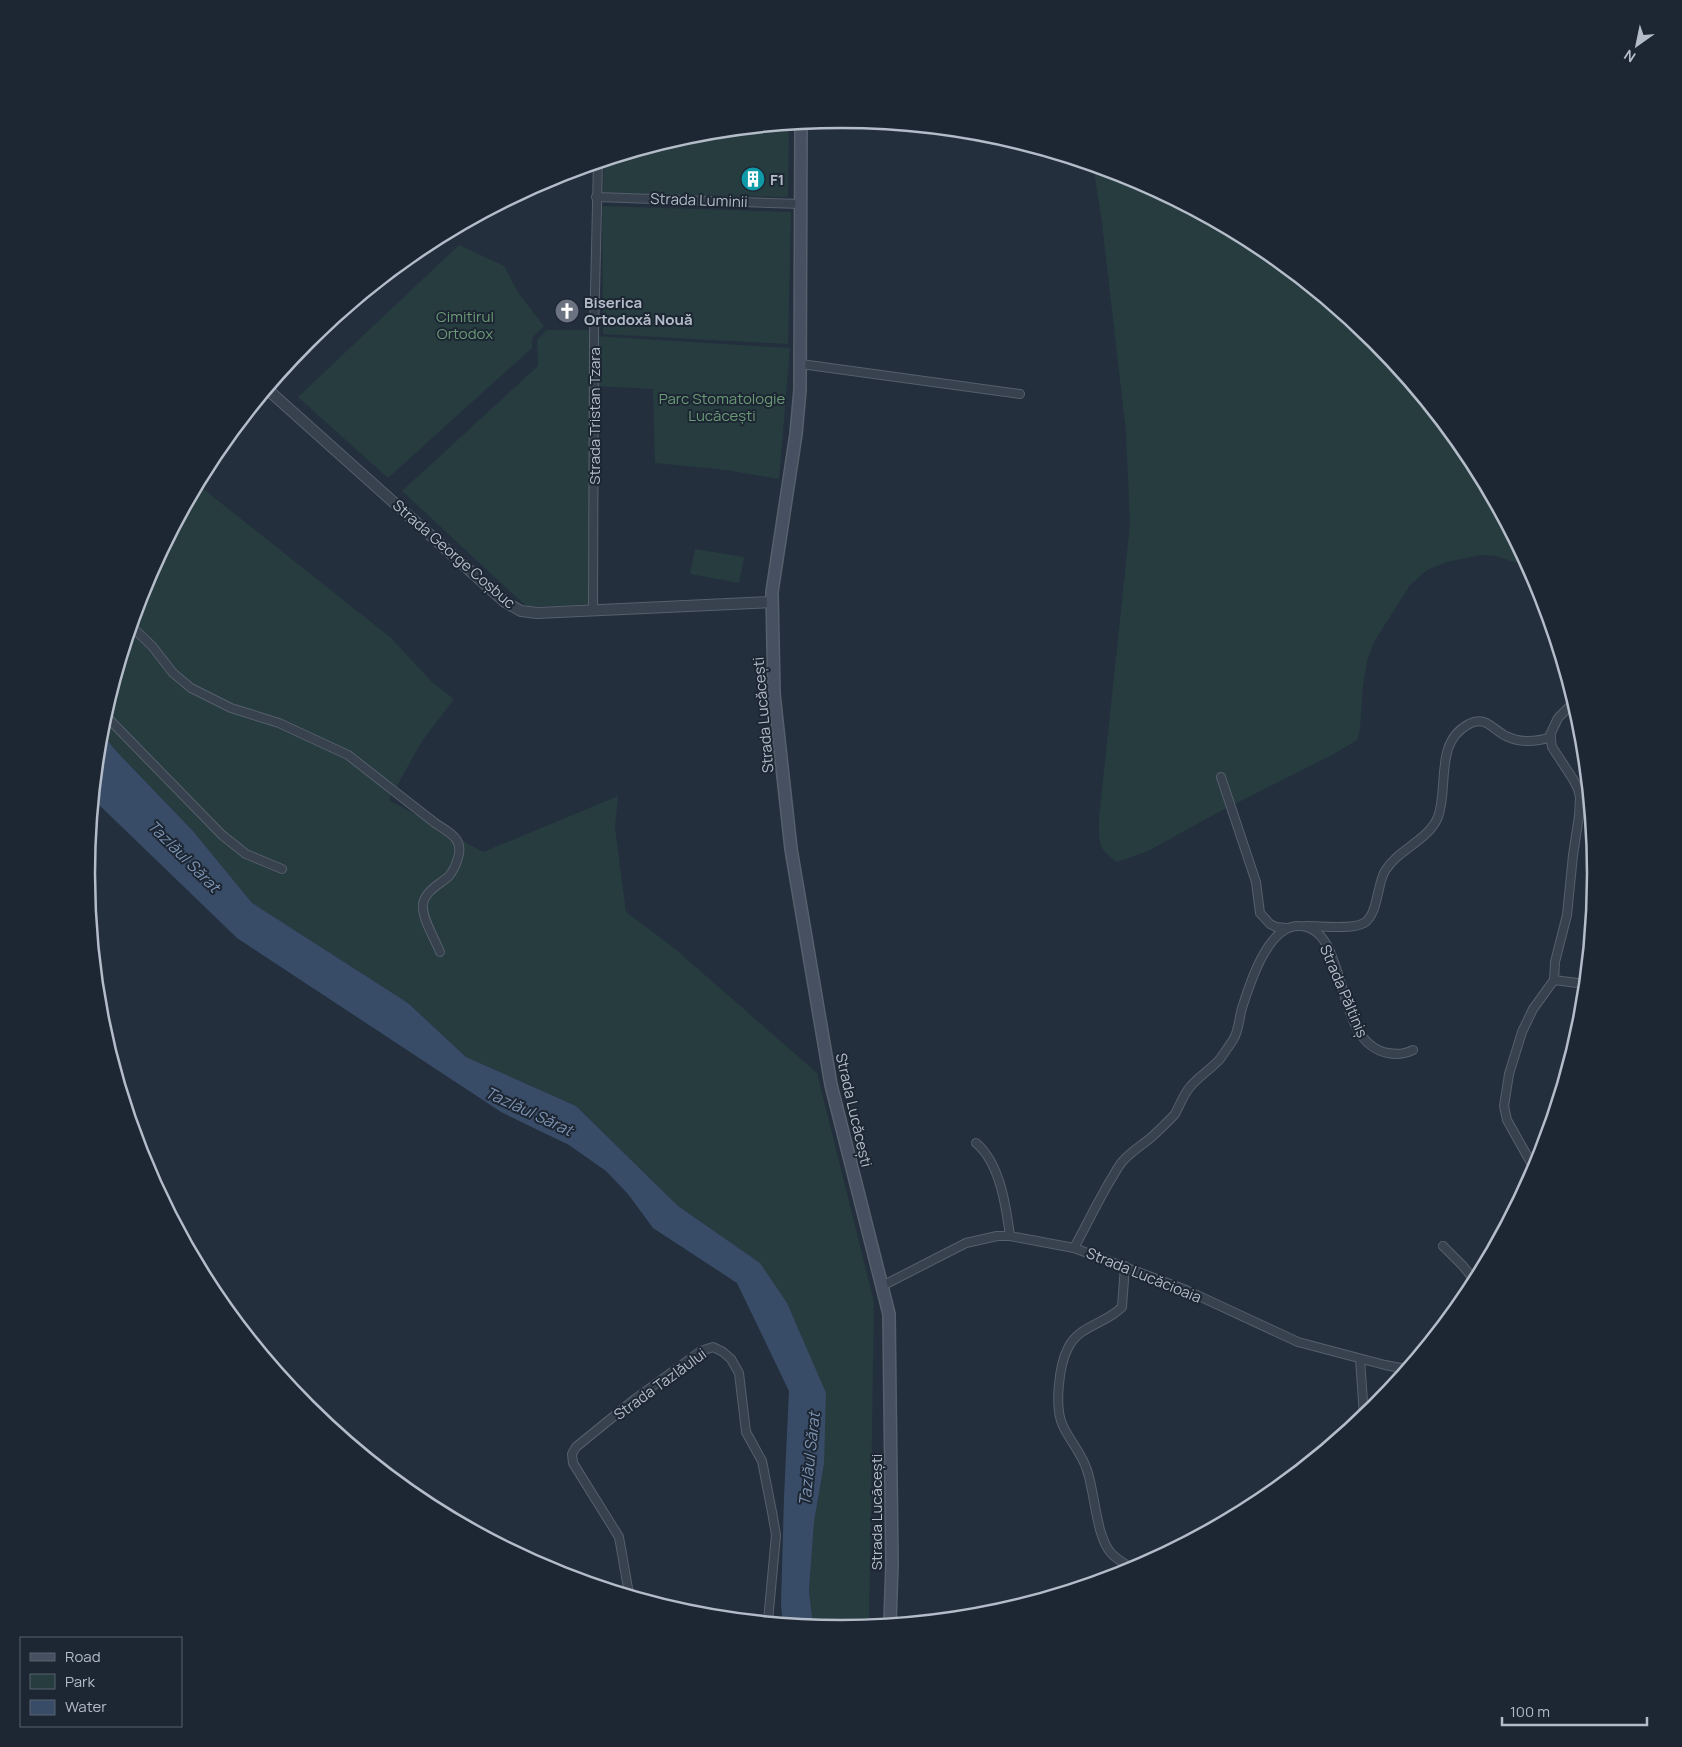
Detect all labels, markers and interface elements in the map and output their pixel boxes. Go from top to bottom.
north arrow [1612,20,1662,70]
text: N [1620,46,1639,67]
building icon: F1 [740,166,766,192]
place label: F1 [770,169,784,190]
street label: Strada Luminii [650,188,748,212]
place label: Biserica Ortodoxă Nouă [584,292,693,330]
church icon: Biserica Ortodoxă Nouă [554,298,580,324]
park label: Cimitirul Ortodox [436,306,494,344]
street label: Strada Tristan Tzara [584,347,605,485]
park label: Parc Stomatologie Lucăcești [659,388,786,426]
street label: Strada George Coșbuc [388,495,520,613]
street label: Strada Lucăcești [747,656,779,774]
water label: Tazlăul Sărat [143,815,226,898]
street label: Strada Păltiniș [1315,941,1373,1041]
street label: Strada Lucăcești [831,1051,877,1169]
water label: Tazlăul Sărat [482,1081,578,1142]
street label: Strada Lucăcioaia [1083,1242,1205,1308]
street label: Strada Tazlăului [609,1343,711,1425]
water label: Tazlăul Sărat [793,1409,825,1507]
street label: Strada Lucăcești [866,1454,887,1570]
legend [20,1637,182,1727]
text: Road [65,1646,101,1667]
text: Park [65,1671,95,1692]
scale bar [1502,1694,1647,1726]
text: Water [65,1696,107,1717]
text: 100 m [1510,1701,1550,1722]

